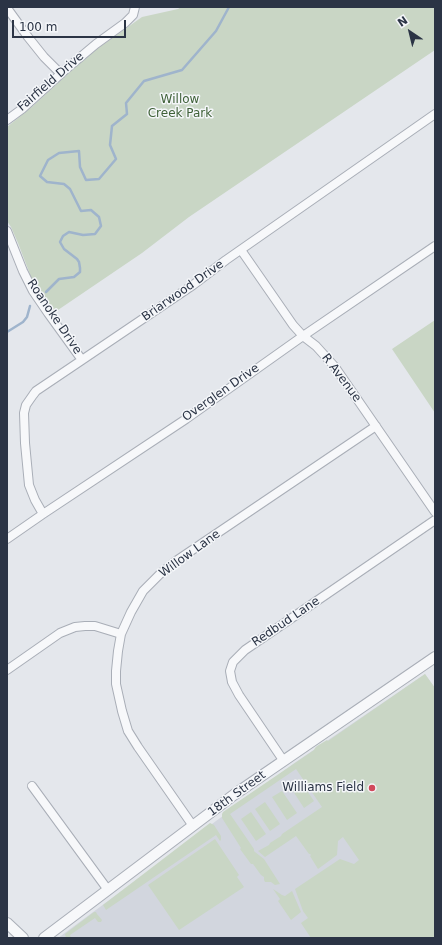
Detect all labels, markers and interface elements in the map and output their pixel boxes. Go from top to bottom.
scale bar [14,12,128,38]
north arrow [390,12,430,52]
text: N [395,14,410,30]
text: 100 m [19,20,57,34]
street label: Fairfield Drive [15,49,87,115]
park label: Willow Creek Park [148,93,212,121]
street label: Briarwood Drive [139,257,227,325]
street label: Roanoke Drive [24,277,84,357]
street label: R Avenue [318,351,364,405]
street label: Overglen Drive [180,361,262,425]
street label: Willow Lane [157,527,223,581]
street label: Redbud Lane [249,594,323,650]
street label: 18th Street [205,768,269,820]
place label: Williams Field [282,781,364,795]
marker: Williams Field [367,783,377,793]

